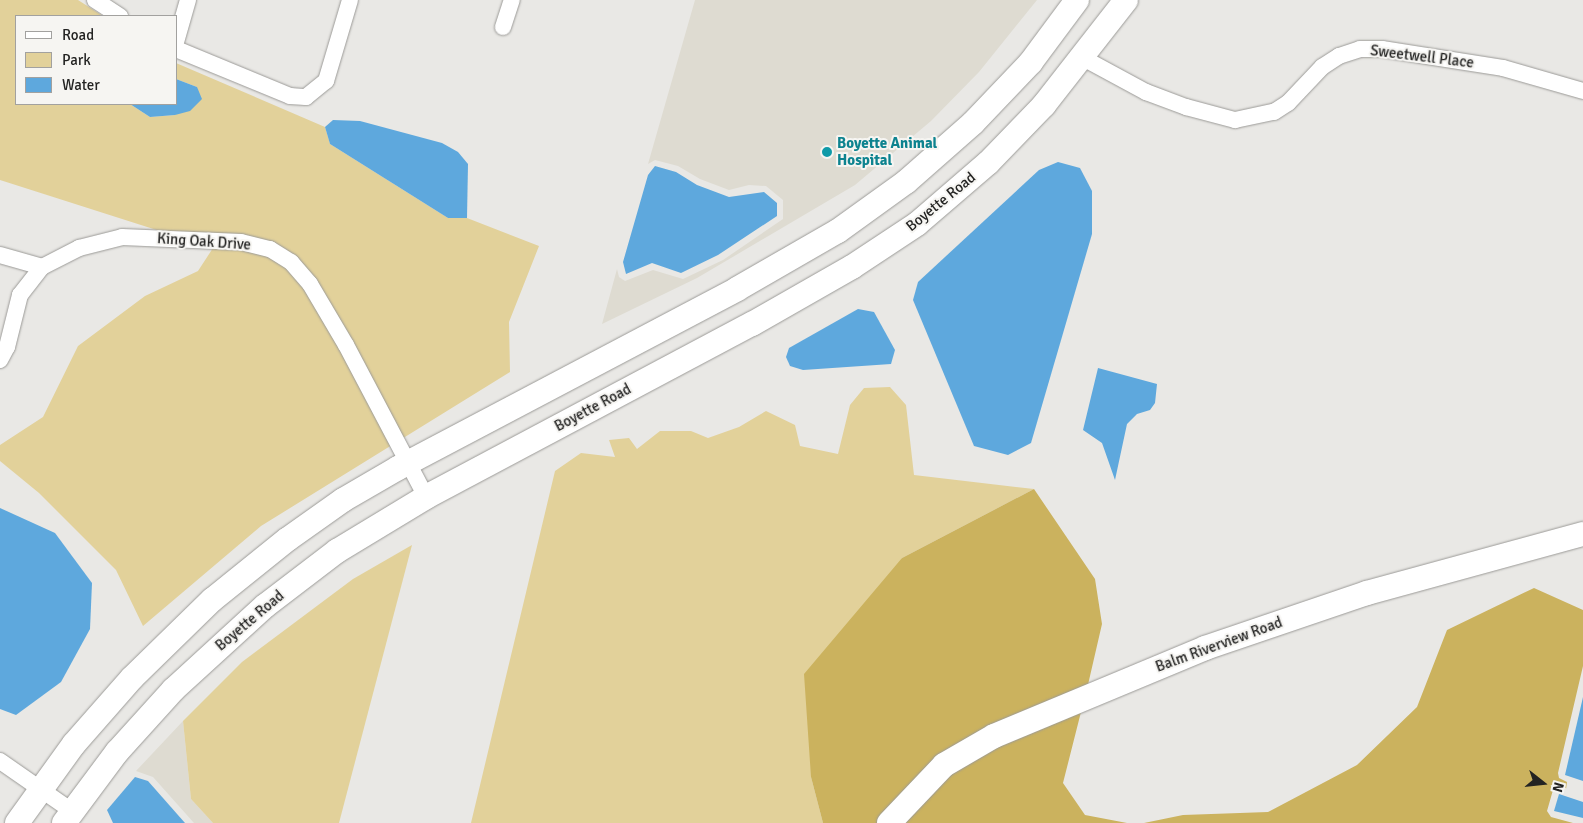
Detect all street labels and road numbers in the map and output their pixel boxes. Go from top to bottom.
street label: Sweetwell Place [1369,42,1475,72]
street label: Boyette Road [903,168,979,236]
street label: King Oak Drive [156,230,252,254]
street label: Boyette Road [552,380,634,436]
street label: Boyette Road [212,587,288,655]
street label: Balm Riverview Road [1153,614,1285,676]

